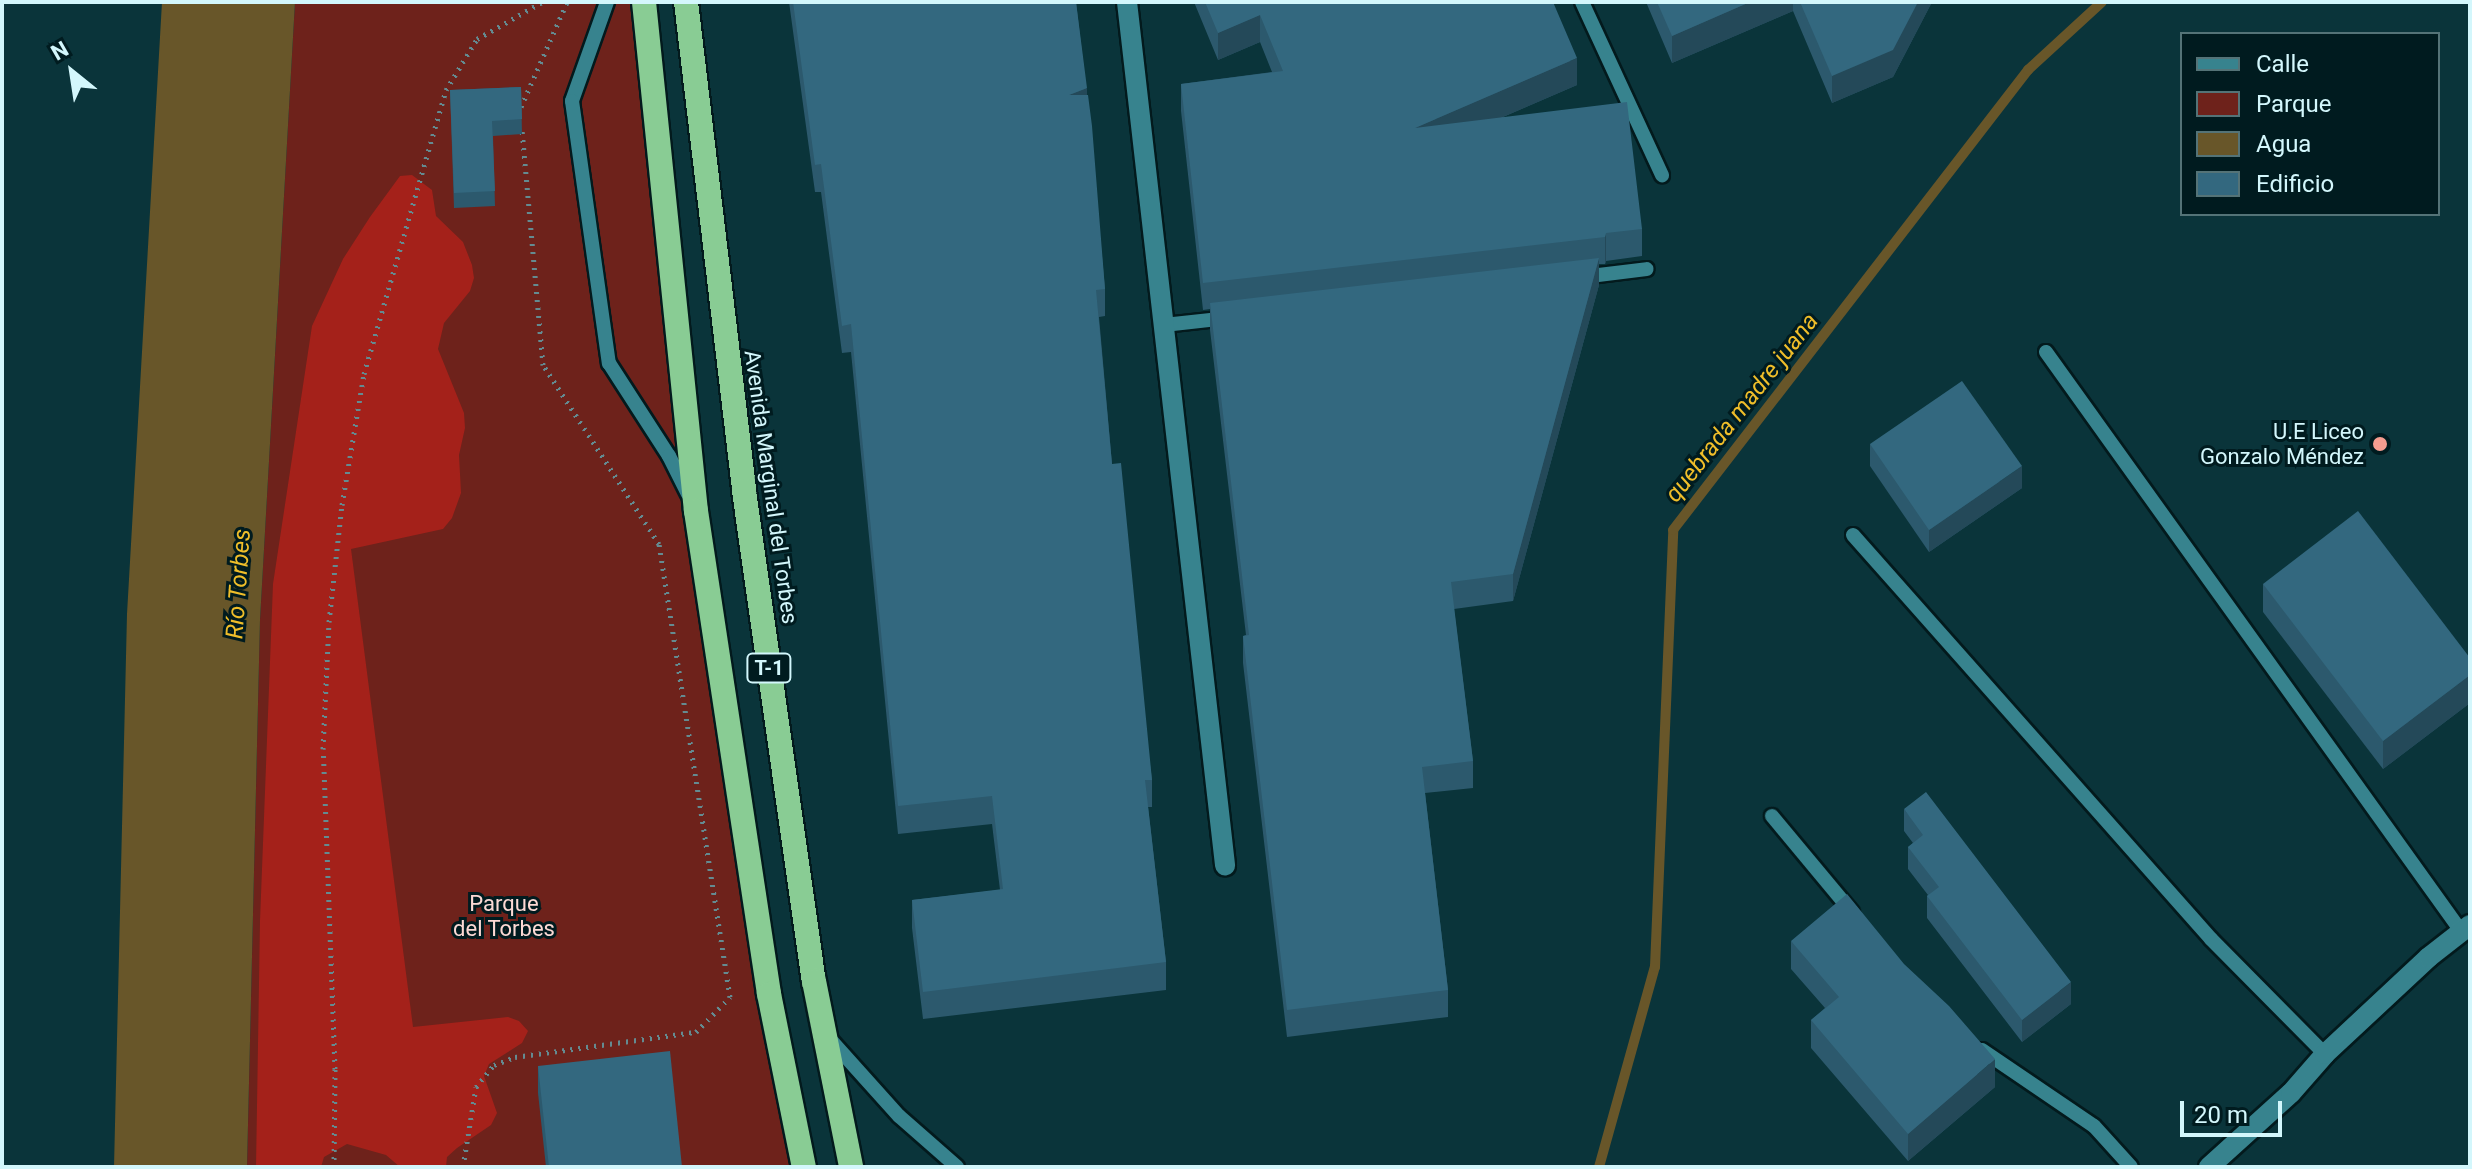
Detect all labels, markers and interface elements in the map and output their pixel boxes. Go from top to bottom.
north arrow [32,32,112,112]
legend [2180,32,2440,216]
text: N [47,36,73,65]
text: Calle [2256,50,2309,78]
text: Parque [2256,90,2332,118]
text: Agua [2256,130,2311,158]
text: Edificio [2256,170,2334,198]
water label: quebrada madre juana [1659,308,1825,508]
street label: Avenida Marginal del Torbes [739,348,803,626]
place label: U.E Liceo Gonzalo Méndez [2200,418,2364,470]
marker: U.E Liceo Gonzalo Méndez [2371,435,2389,453]
water label: Río Torbes [221,528,257,640]
road number: T-1 [745,652,793,684]
park label: Parque del Torbes [453,890,555,942]
scale bar [2184,1085,2286,1135]
text: 20 m [2194,1101,2248,1129]

